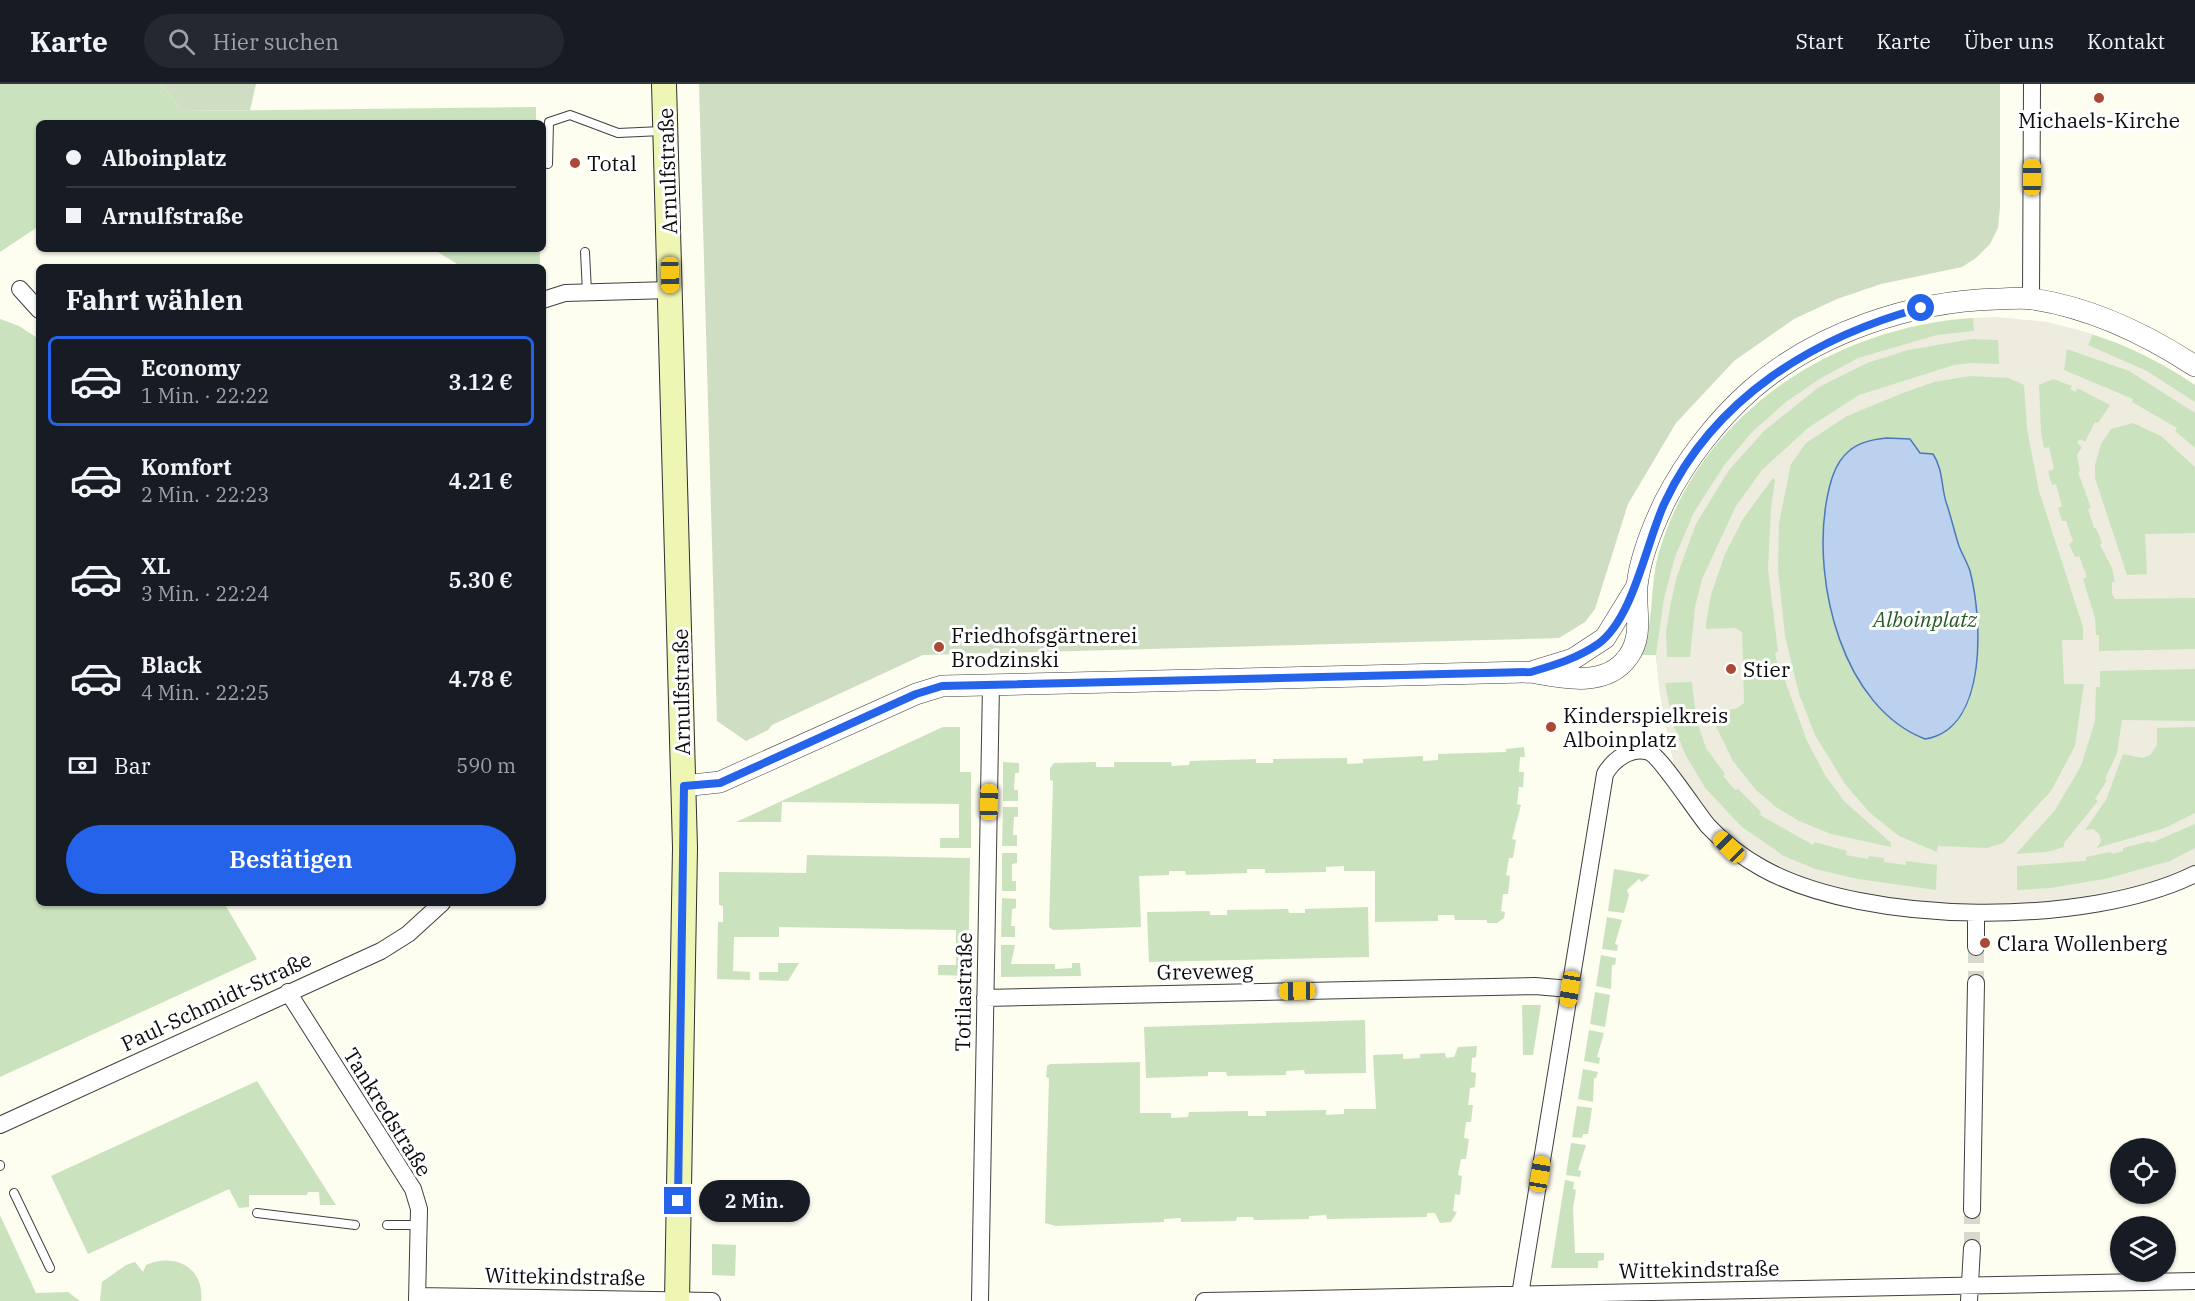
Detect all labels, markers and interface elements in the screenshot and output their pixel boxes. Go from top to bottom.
search box [144,14,564,68]
text: Karte [30,23,108,60]
icon: search [165,25,198,58]
text: Hier suchen [213,27,339,56]
text: Start [1795,27,1844,55]
text: Karte [1877,27,1931,55]
text: Über uns [1964,27,2054,55]
text: Kontakt [2087,27,2165,55]
marker: Michaels-Kirche [2092,91,2106,105]
place label: Michaels-Kirche [2018,106,2180,134]
street label: Arnulfstraße [651,107,683,235]
text: Alboinplatz [102,143,226,172]
place label: Total [587,149,637,177]
marker: Total [568,156,582,170]
car [2023,159,2041,195]
text: Arnulfstraße [102,201,243,230]
car [661,257,679,293]
text: Fahrt wählen [66,282,243,317]
route start [1907,294,1934,321]
text: Economy [141,353,241,382]
icon: car [69,354,123,408]
text: 3.12 € [449,367,513,396]
text: 1 Min. · 22:22 [141,382,269,409]
text: Komfort [141,452,231,481]
icon: car [69,453,123,507]
text: 4.21 € [449,466,513,495]
text: 2 Min. · 22:23 [141,481,269,508]
text: XL [141,551,171,580]
icon: car [69,552,123,606]
text: 5.30 € [449,565,513,594]
text: 3 Min. · 22:24 [141,580,269,607]
park label: Alboinplatz [1871,605,1977,633]
place label: Friedhofsgärtnerei Brodzinski [951,621,1137,673]
street label: Arnulfstraße [666,628,696,756]
marker: Friedhofsgärtnerei Brodzinski [932,640,946,654]
text: Black [141,650,202,679]
icon: car [69,651,123,705]
place label: Stier [1743,655,1791,683]
marker: Stier [1724,662,1738,676]
text: 4.78 € [449,664,513,693]
text: 4 Min. · 22:25 [141,679,269,706]
place label: Kinderspielkreis Alboinplatz [1563,701,1728,753]
marker: Kinderspielkreis Alboinplatz [1544,720,1558,734]
icon: cash [66,749,99,782]
text: Bar [114,751,151,780]
text: 590 m [456,752,516,779]
car [980,784,998,820]
button: Bestätigen [66,825,516,894]
car [1710,828,1748,866]
place label: Clara Wollenberg [1997,929,2168,957]
street label: Totilastraße [948,932,978,1052]
marker: Clara Wollenberg [1978,936,1992,950]
street label: Paul-Schmidt-Straße [116,945,316,1057]
street label: Greveweg [1156,956,1254,986]
car [1558,970,1582,1008]
car [1279,982,1315,1000]
street label: Tankredstraße [337,1042,439,1182]
map controls [2110,1138,2176,1282]
button: locate [2110,1138,2176,1204]
car [1528,1155,1552,1193]
callout: 2 Min. [699,1180,810,1222]
route end [664,1187,691,1214]
text: 2 Min. [725,1187,784,1214]
button: layers [2110,1216,2176,1282]
street label: Wittekindstraße [1618,1254,1780,1284]
street label: Wittekindstraße [484,1261,646,1291]

